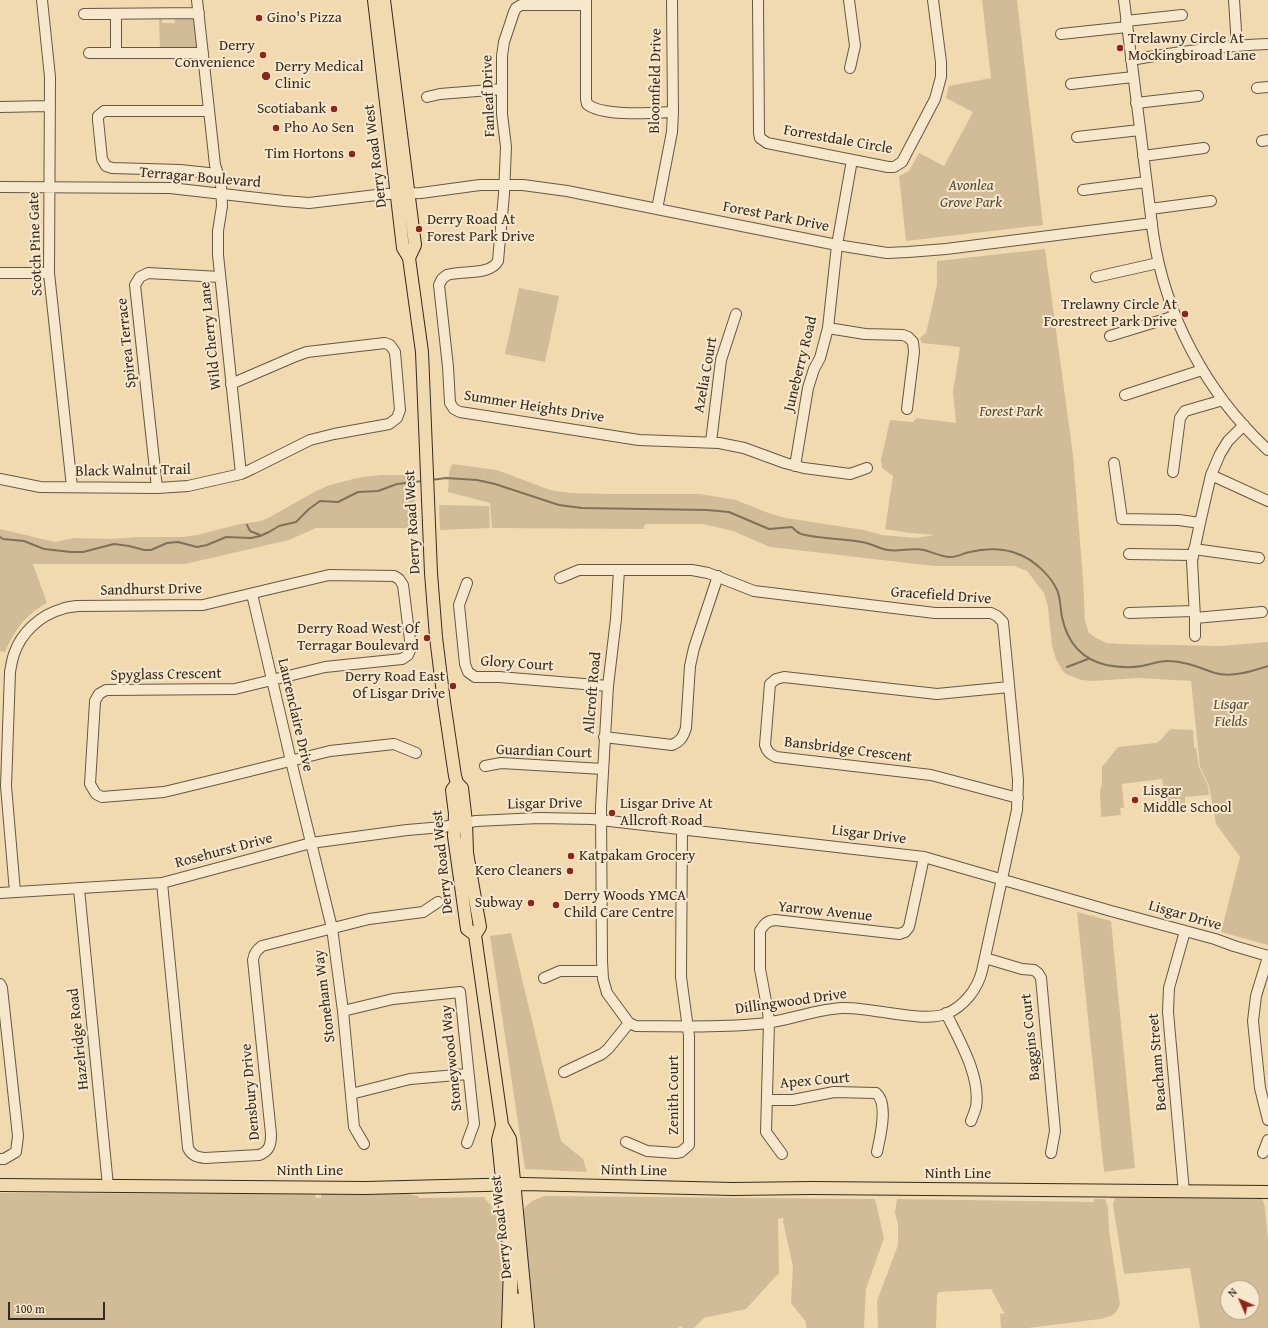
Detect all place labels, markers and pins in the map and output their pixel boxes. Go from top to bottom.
place label: Gino's Pizza [267,9,342,27]
marker: Gino's Pizza [254,13,264,23]
place label: Trelawny Circle At Mockingbiroad Lane [1128,30,1256,65]
place label: Derry Convenience [175,37,255,72]
marker: Trelawny Circle At Mockingbiroad Lane [1115,43,1125,53]
marker: Derry Convenience [258,50,268,60]
place label: Derry Medical Clinic [275,58,364,93]
marker: Derry Medical Clinic [260,70,272,82]
place label: Scotiabank [257,100,326,118]
marker: Scotiabank [329,104,339,114]
place label: Pho Ao Sen [284,119,354,137]
marker: Pho Ao Sen [271,123,281,133]
place label: Tim Hortons [265,145,344,163]
marker: Tim Hortons [347,149,357,159]
place label: Derry Road At Forest Park Drive [427,211,535,246]
marker: Derry Road At Forest Park Drive [414,224,424,234]
place label: Trelawny Circle At Forestreet Park Drive [1044,296,1177,331]
marker: Trelawny Circle At Forestreet Park Drive [1180,309,1190,319]
place label: Derry Road West Of Terragar Boulevard [297,620,419,655]
marker: Derry Road West Of Terragar Boulevard [422,633,432,643]
place label: Derry Road East Of Lisgar Drive [345,668,445,703]
marker: Derry Road East Of Lisgar Drive [448,681,458,691]
place label: Lisgar Middle School [1143,782,1232,817]
place label: Lisgar Drive At Allcroft Road [620,795,713,830]
marker: Lisgar Middle School [1130,795,1140,805]
marker: Lisgar Drive At Allcroft Road [607,808,617,818]
place label: Katpakam Grocery [579,847,695,865]
marker: Katpakam Grocery [566,851,576,861]
place label: Kero Cleaners [475,862,562,880]
marker: Kero Cleaners [565,866,575,876]
place label: Derry Woods YMCA Child Care Centre [564,887,686,922]
place label: Subway [475,894,523,912]
marker: Subway [526,898,536,908]
marker: Derry Woods YMCA Child Care Centre [551,900,561,910]

